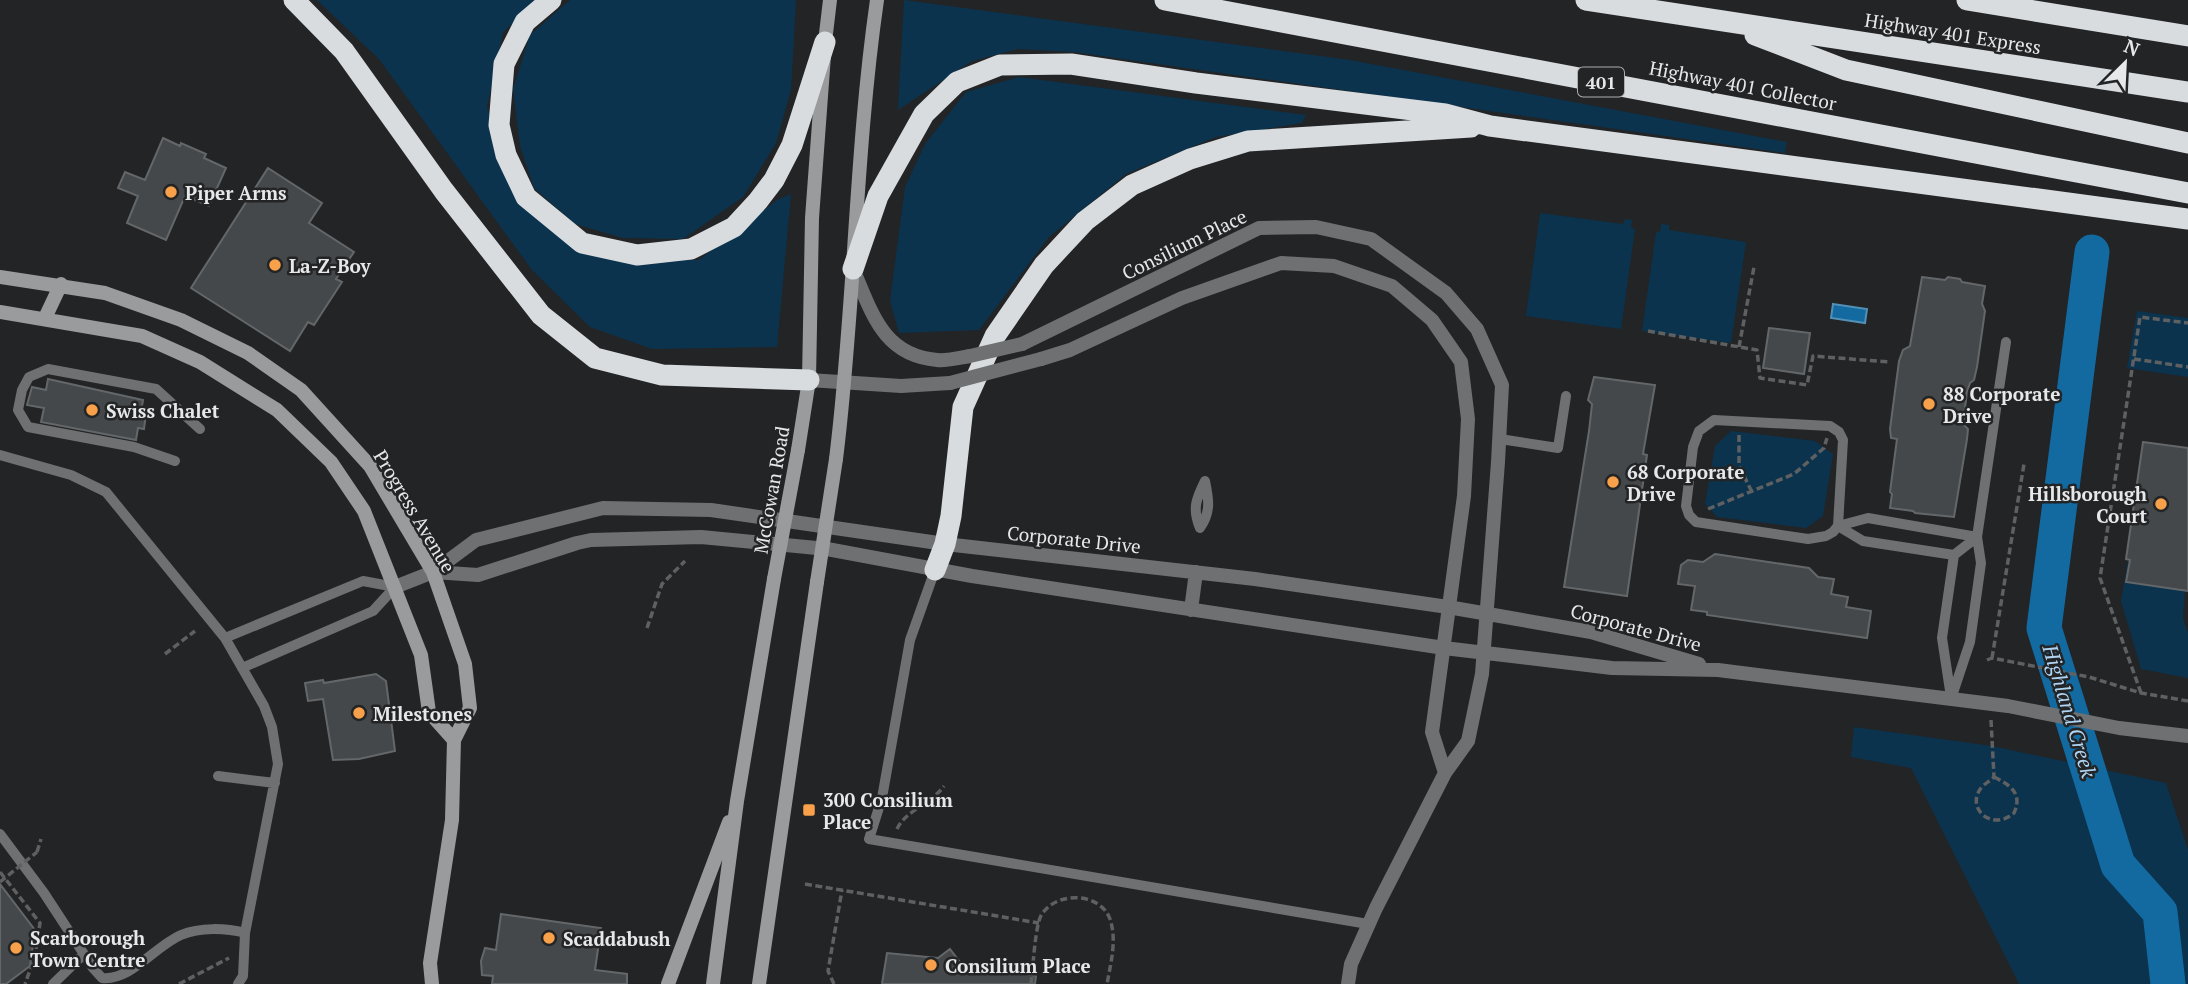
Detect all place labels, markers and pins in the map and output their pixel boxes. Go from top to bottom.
place label: Piper Arms [185,180,287,205]
marker: Piper Arms [163,184,179,200]
place label: La-Z-Boy [289,253,372,278]
marker: La-Z-Boy [267,257,283,273]
place label: 88 Corporate Drive [1943,381,2060,428]
marker: 88 Corporate Drive [1921,396,1937,412]
place label: Swiss Chalet [106,398,220,423]
marker: Swiss Chalet [84,402,100,418]
place label: 68 Corporate Drive [1627,459,1744,506]
marker: 68 Corporate Drive [1605,474,1621,490]
place label: Hillsborough Court [2028,481,2147,528]
marker: Hillsborough Court [2153,496,2169,512]
place label: Milestones [373,701,472,726]
marker: Milestones [351,705,367,721]
place label: 300 Consilium Place [823,787,953,834]
marker: 300 Consilium Place [801,802,817,818]
place label: Scarborough Town Centre [30,925,145,972]
place label: Scaddabush [563,926,670,951]
marker: Scaddabush [541,930,557,946]
marker: Scarborough Town Centre [8,940,24,956]
place label: Consilium Place [945,953,1091,978]
marker: Consilium Place [923,957,939,973]

